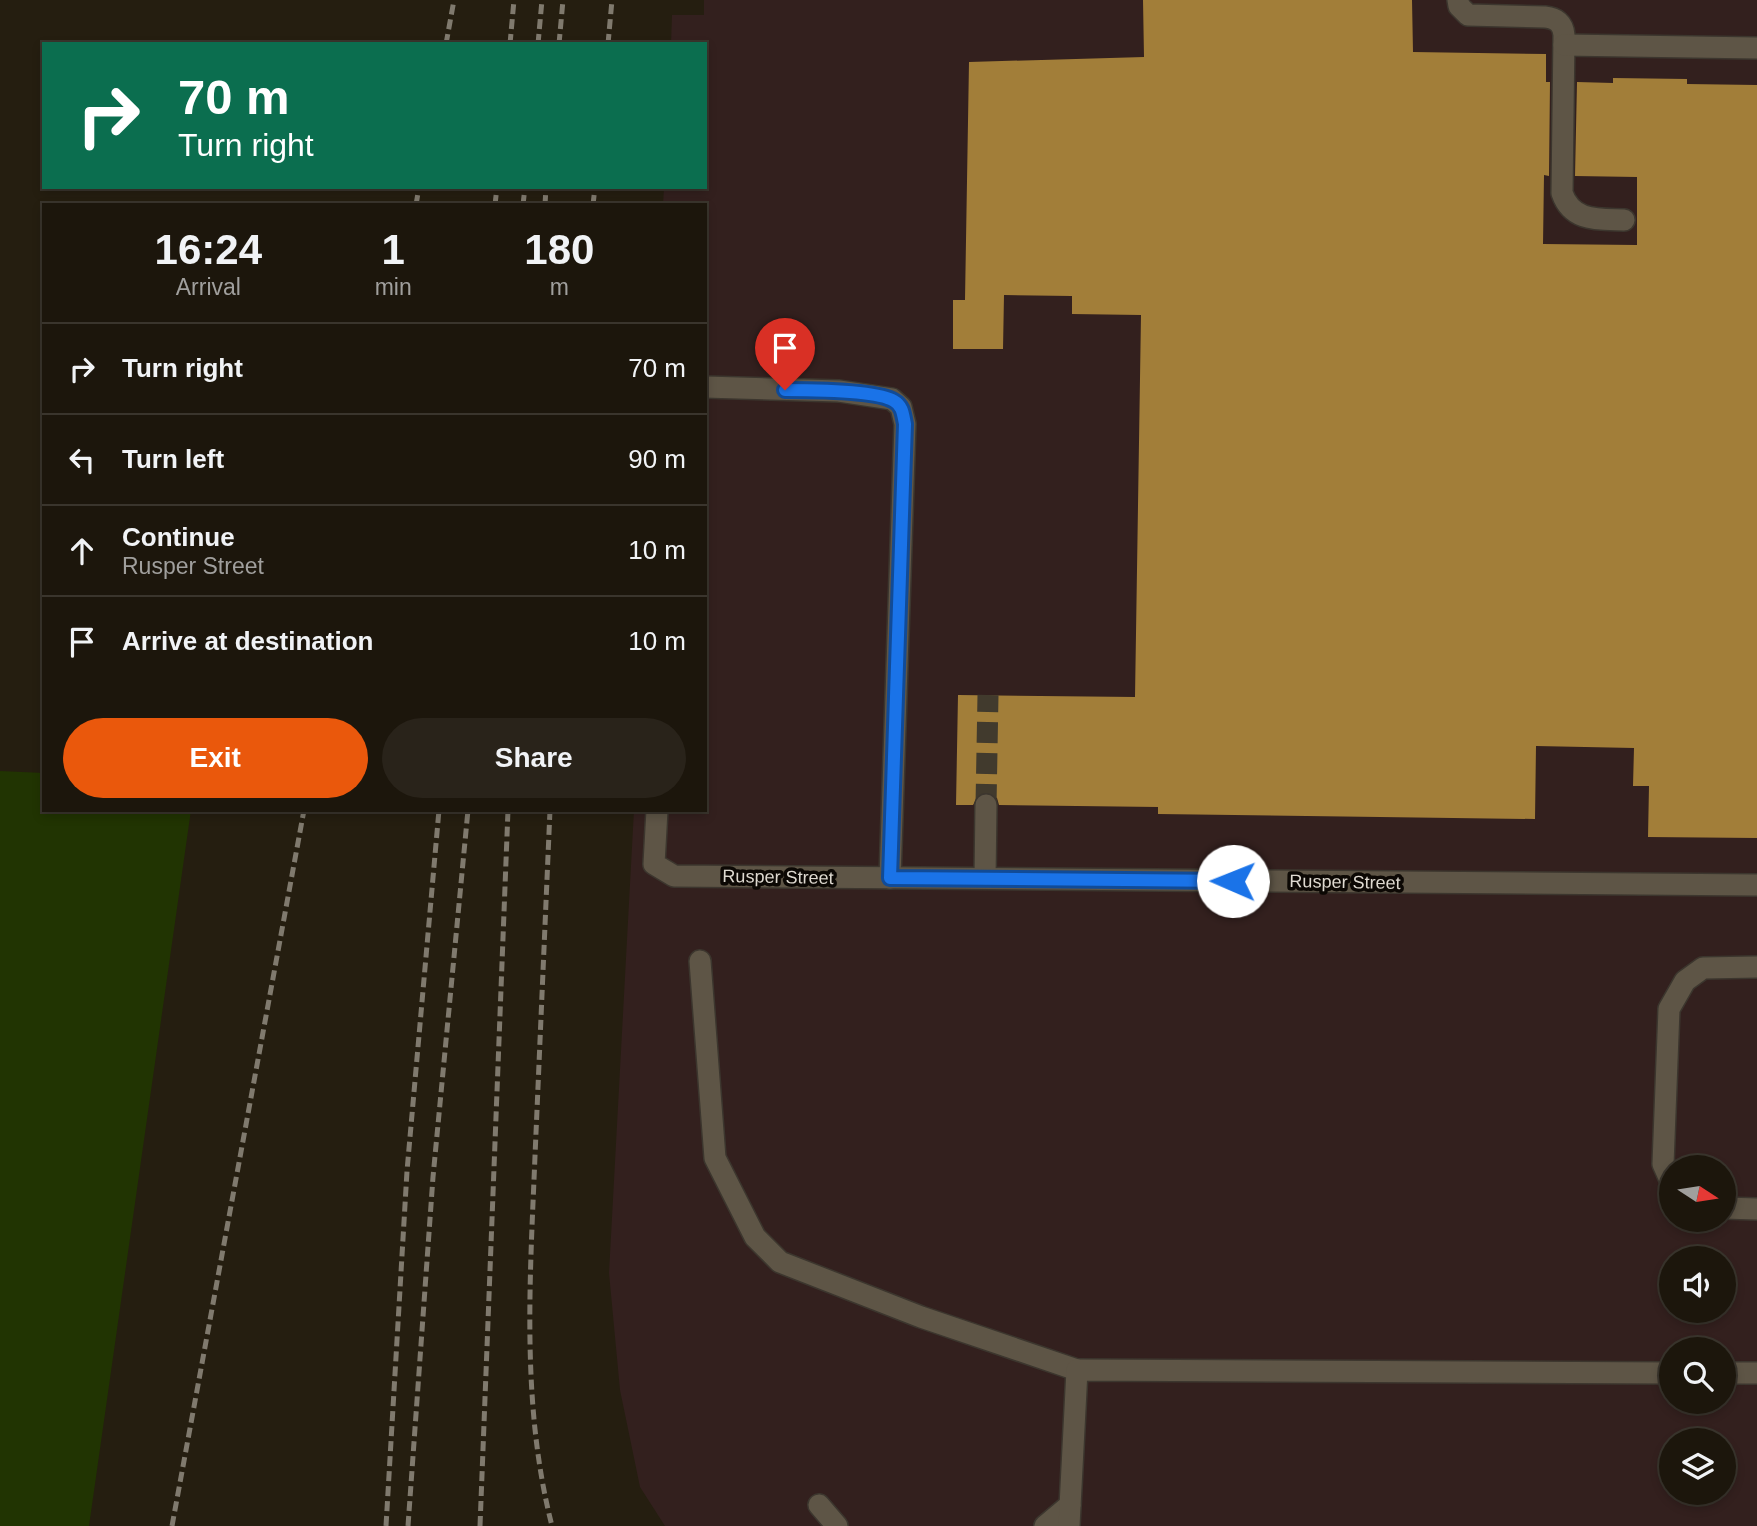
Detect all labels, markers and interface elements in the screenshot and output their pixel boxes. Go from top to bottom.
icon: right [63,70,154,161]
text: 70 m [178,70,290,124]
text: Turn right [178,127,314,163]
text: 16:24 [155,226,262,273]
text: 1 [381,226,405,273]
text: 180 [524,226,594,273]
text: Arrival [176,274,241,300]
text: min [375,274,412,300]
text: m [550,274,569,300]
pin [755,318,815,390]
icon: arrive [766,329,804,367]
icon: right [63,350,101,388]
text: Turn right [122,353,243,383]
text: 70 m [628,353,686,383]
icon: left [63,441,101,479]
text: Turn left [122,444,224,474]
text: 90 m [628,444,686,474]
text: Continue [122,522,235,552]
icon: ahead [63,532,101,570]
text: 10 m [628,535,686,565]
text: Rusper Street [122,553,264,579]
icon: arrive [63,623,101,661]
text: Arrive at destination [122,626,373,656]
text: 10 m [628,626,686,656]
button: Exit [63,718,368,798]
button: Share [382,718,686,798]
position arrow [1196,844,1270,918]
street label: Rusper Street [722,866,834,888]
street label: Rusper Street [1289,871,1401,893]
north arrow [1659,1155,1736,1232]
map controls [1659,1155,1736,1505]
button: sound [1659,1246,1736,1323]
button: search [1659,1337,1736,1414]
button: layers [1659,1428,1736,1505]

